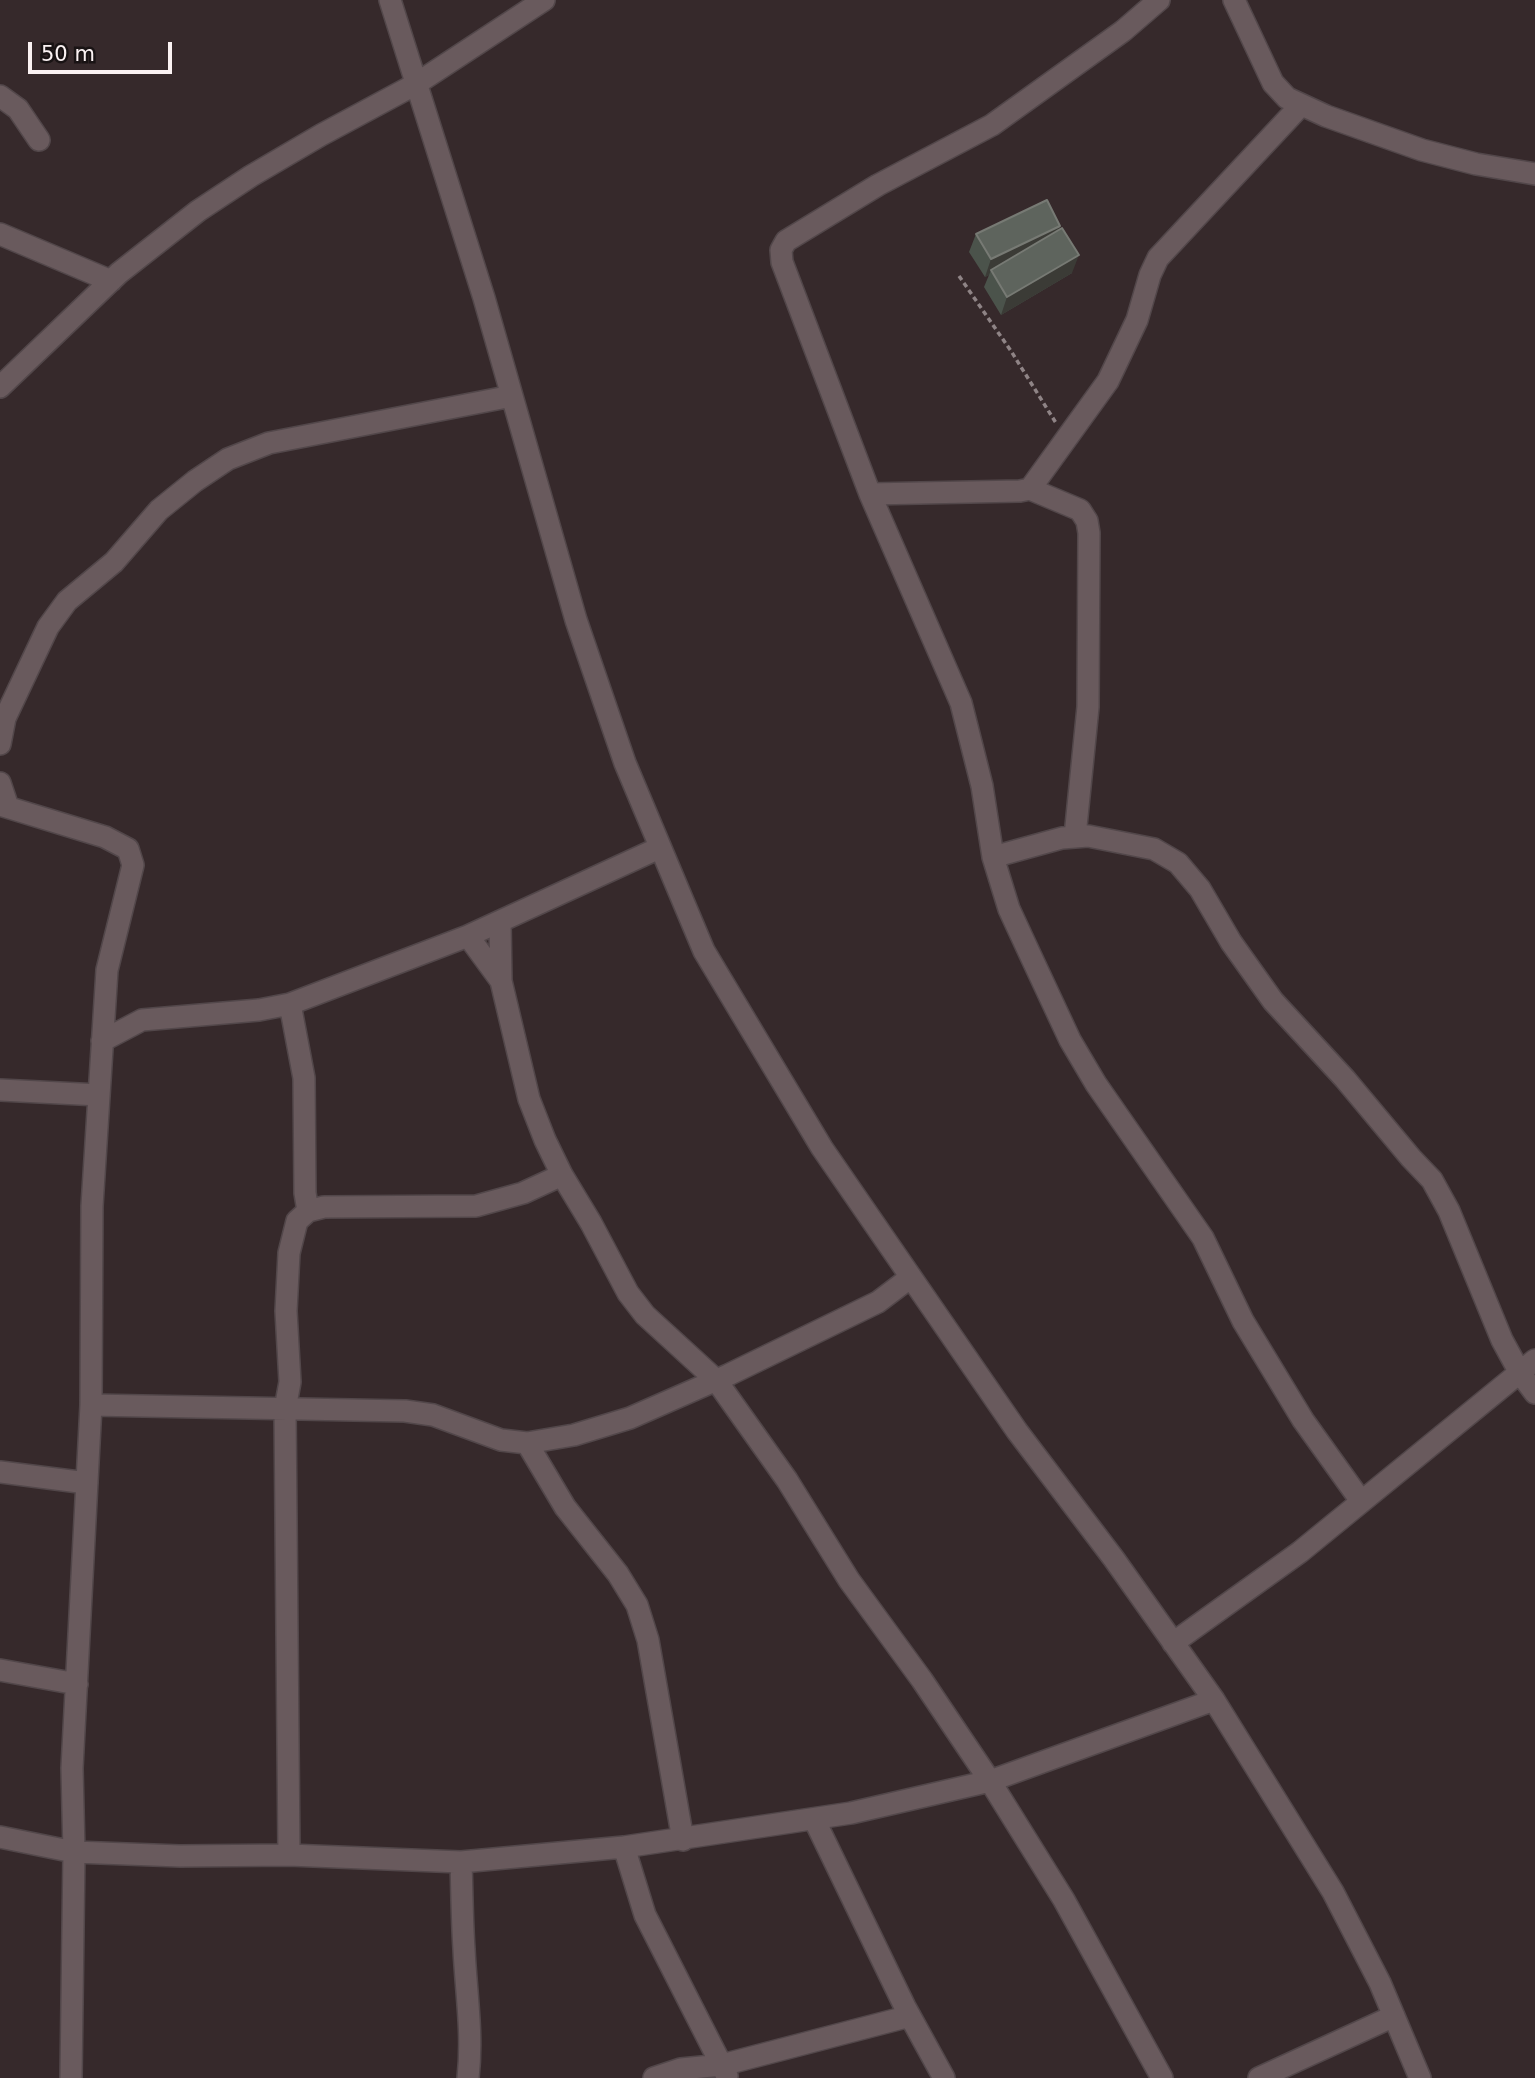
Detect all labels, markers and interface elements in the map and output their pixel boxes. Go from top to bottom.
scale bar [32,28,175,72]
text: 50 m [41,42,95,66]

